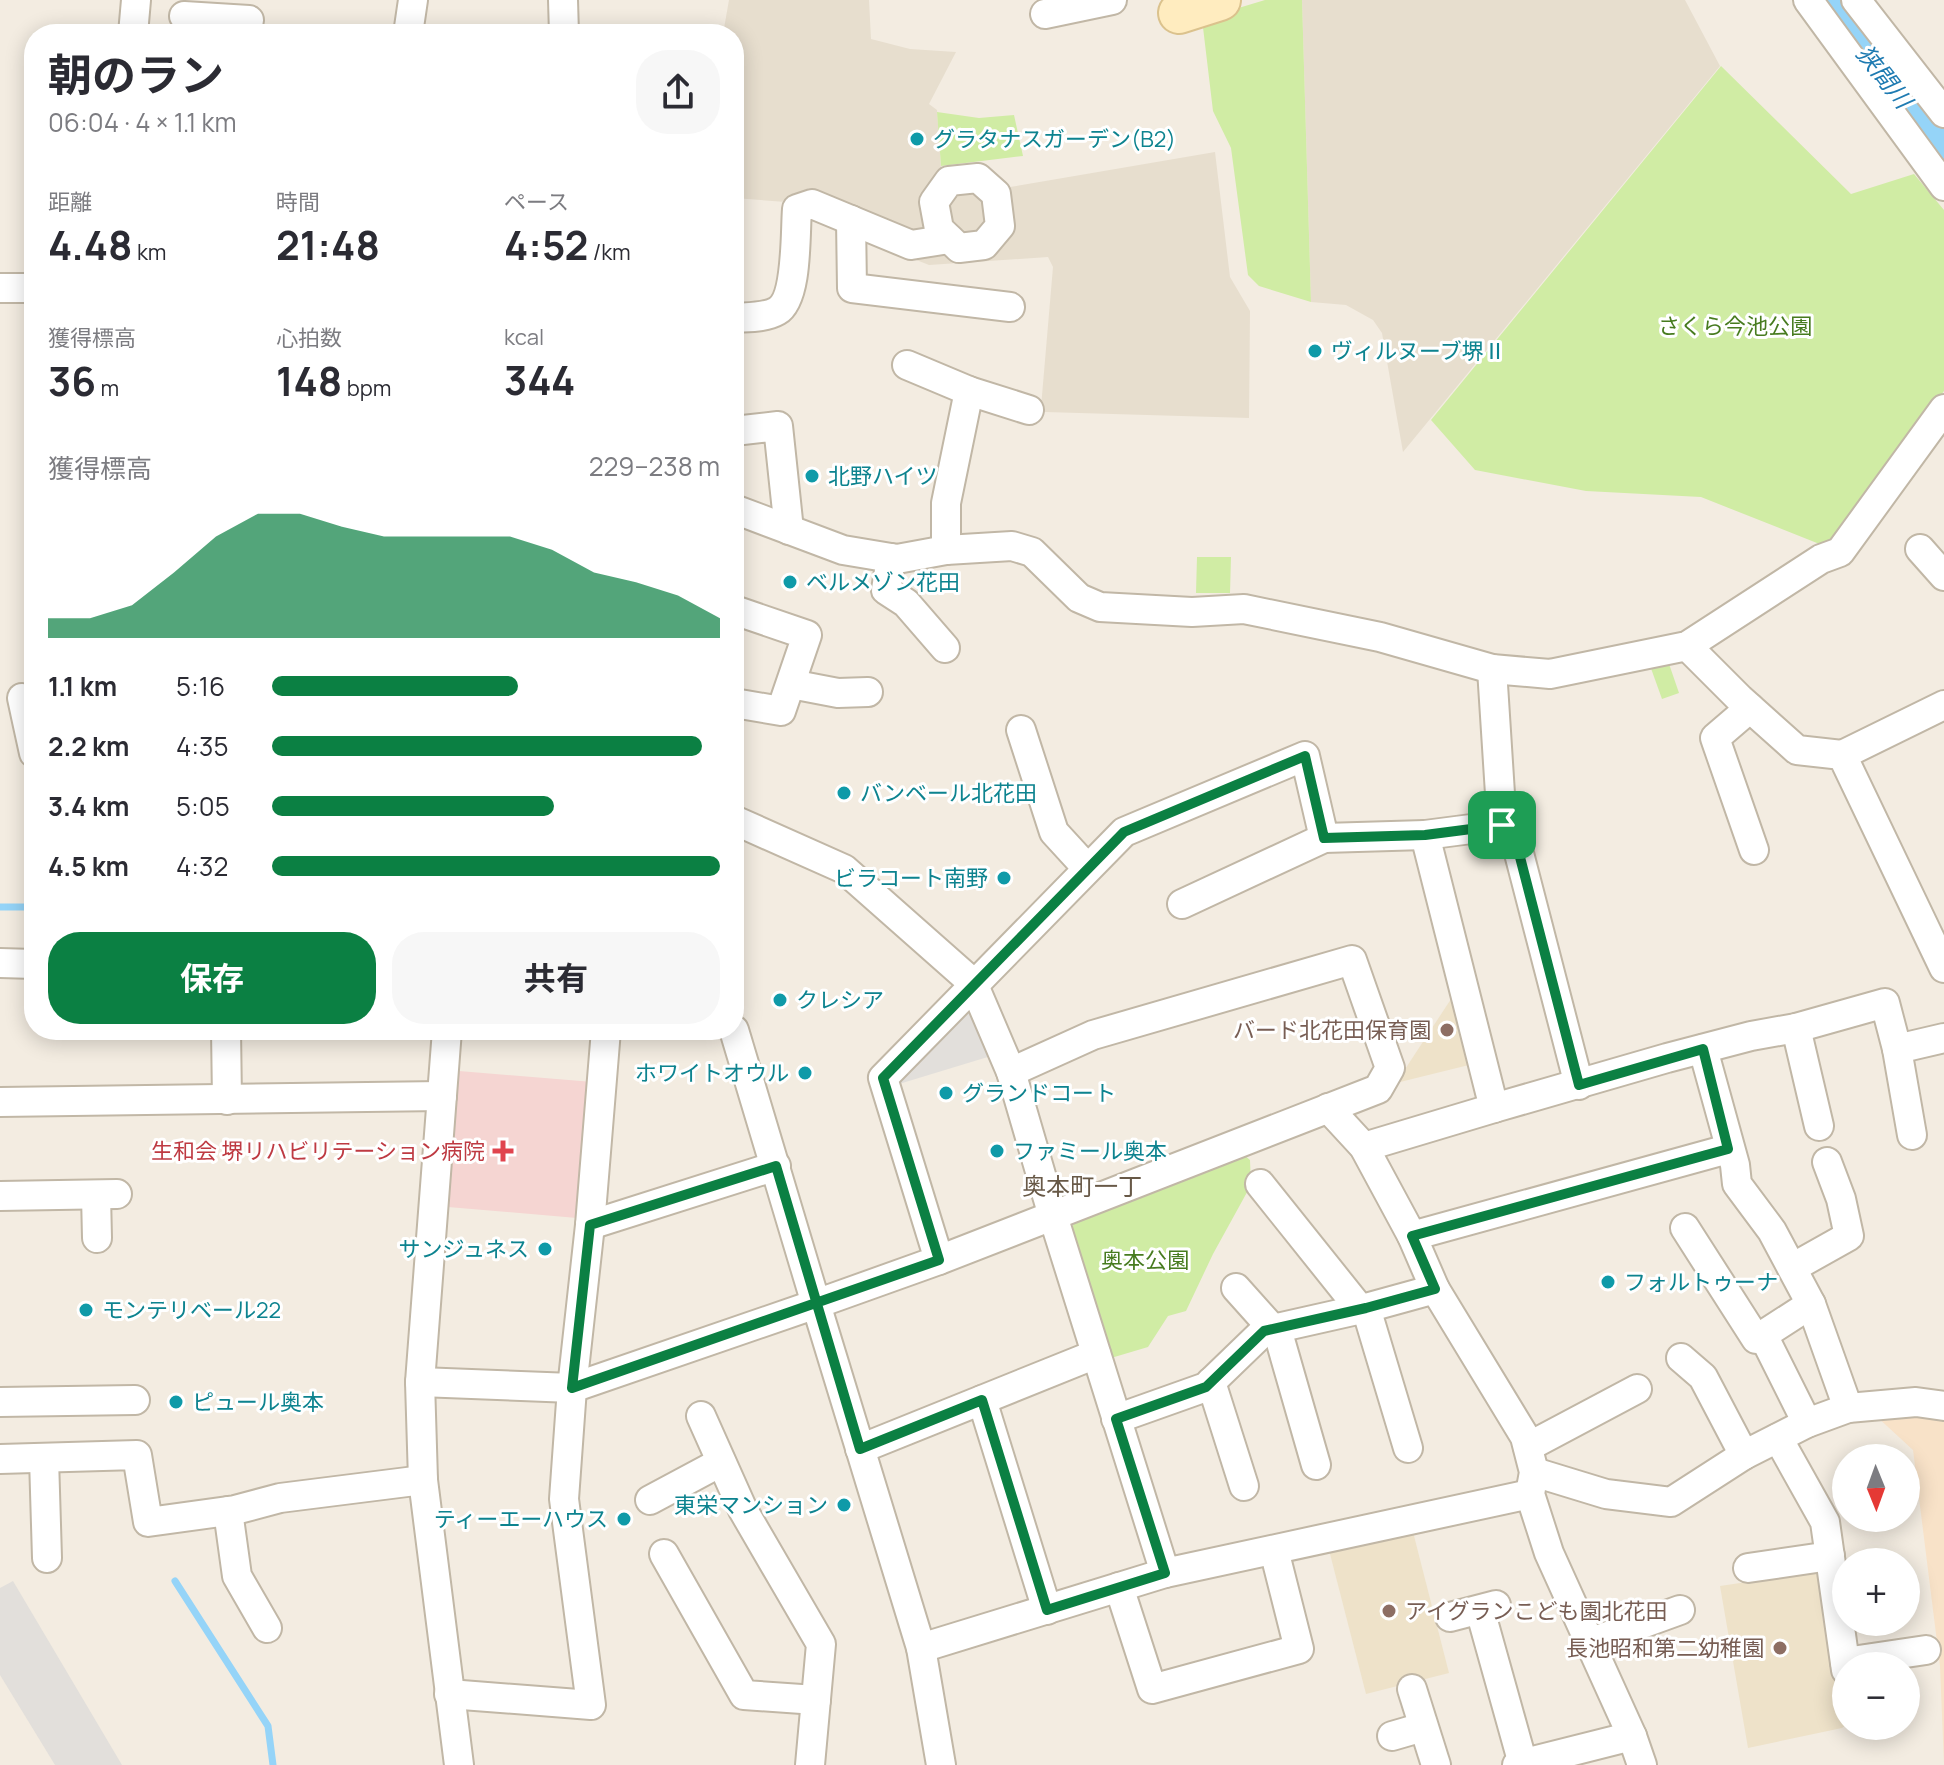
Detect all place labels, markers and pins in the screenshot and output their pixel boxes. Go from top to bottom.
place label: グラタナスガーデン(B2) [933,124,1176,154]
marker: グラタナスガーデン(B2) [908,130,926,148]
place label: ヴィルヌーブ堺Ⅱ [1331,336,1506,366]
marker: ヴィルヌーブ堺Ⅱ [1306,342,1324,360]
place label: 北野ハイツ [828,461,938,491]
marker: 北野ハイツ [803,467,821,485]
place label: ベルメゾン花田 [806,567,960,597]
marker: ベルメゾン花田 [781,573,799,591]
place label: バンベール北花田 [860,778,1037,808]
marker: バンベール北花田 [835,784,853,802]
pin [1468,791,1536,859]
place label: ビラコート南野 [834,863,988,893]
marker: ビラコート南野 [995,869,1013,887]
place label: クレシア [796,985,884,1015]
marker: クレシア [771,991,789,1009]
place label: バード北花田保育園 [1233,1015,1431,1045]
marker: バード北花田保育園 [1438,1021,1456,1039]
place label: ホワイトオウル [635,1058,789,1088]
marker: ホワイトオウル [796,1064,814,1082]
place label: グランドコート [962,1078,1116,1108]
marker: グランドコート [937,1084,955,1102]
place label: 生和会 堺リハビリテーション病院 [151,1136,485,1166]
place label: ファミール奥本 [1013,1136,1167,1166]
marker: 生和会 堺リハビリテーション病院 [492,1140,514,1162]
marker: ファミール奥本 [988,1142,1006,1160]
place label: サンジュネス [399,1234,529,1264]
marker: サンジュネス [536,1240,554,1258]
place label: フォルトゥーナ [1624,1267,1778,1297]
marker: フォルトゥーナ [1599,1273,1617,1291]
place label: モンテリベール22 [102,1295,281,1325]
marker: モンテリベール22 [77,1301,95,1319]
place label: ピュール奥本 [192,1387,324,1417]
marker: ピュール奥本 [167,1393,185,1411]
place label: 東栄マンション [674,1490,828,1520]
marker: 東栄マンション [835,1496,853,1514]
place label: ティーエーハウス [434,1504,608,1534]
marker: ティーエーハウス [615,1510,633,1528]
place label: アイグランこども園北花田 [1405,1596,1667,1626]
marker: アイグランこども園北花田 [1380,1602,1398,1620]
place label: 長池昭和第二幼稚園 [1566,1633,1764,1663]
marker: 長池昭和第二幼稚園 [1771,1639,1789,1657]

